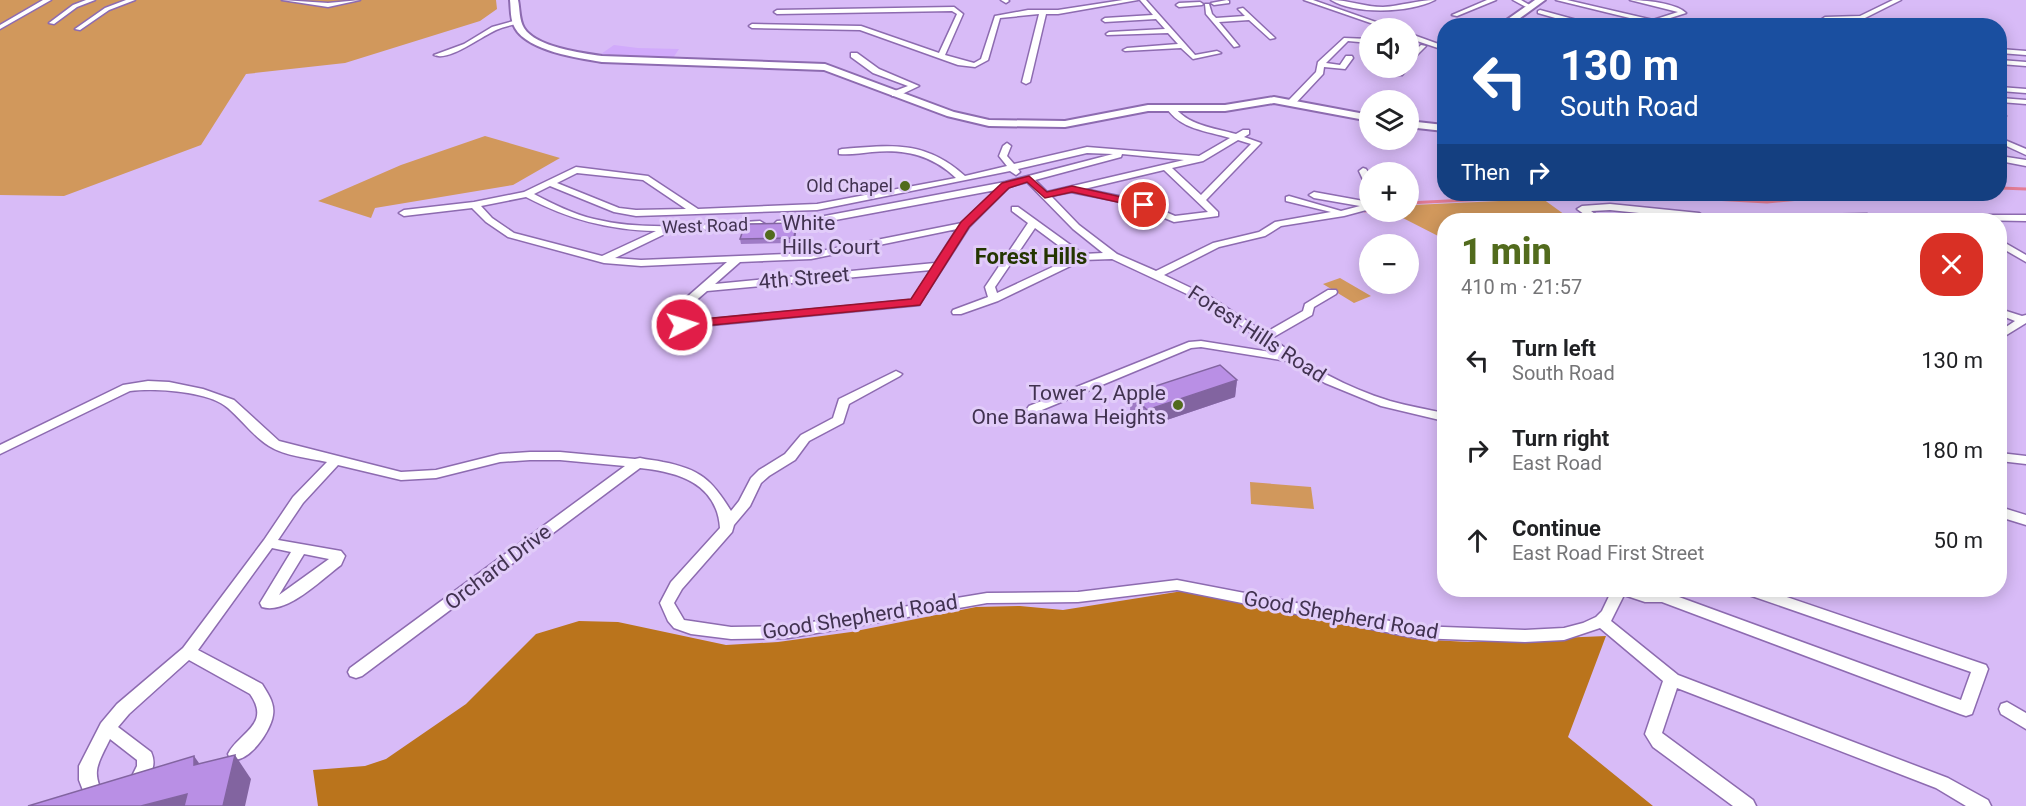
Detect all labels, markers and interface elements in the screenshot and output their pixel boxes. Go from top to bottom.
map controls [1359,18,1419,294]
button: sound [1359,18,1419,78]
text: 130 m [1560,41,1679,90]
icon: left [1461,42,1539,120]
button: layers [1359,90,1419,150]
text: South Road [1560,91,1699,123]
icon: right [1522,156,1555,189]
text: Then [1461,160,1510,185]
button: + [1359,162,1419,222]
place label: Old Chapel [806,175,893,196]
marker: Old Chapel [898,179,912,193]
pin [1118,179,1169,230]
icon: arrive [1127,188,1160,221]
place label: White Hills Court [782,211,880,259]
street label: West Road [662,214,748,237]
marker: White Hills Court [763,228,777,242]
text: 1 min [1461,231,1552,273]
button: close [1920,233,1983,296]
button: − [1359,234,1419,294]
district label: Forest Hills [975,244,1087,269]
street label: 4th Street [758,262,850,294]
text: 410 m · 21:57 [1461,275,1582,299]
street label: Forest Hills Road [1184,281,1330,387]
position arrow [650,293,714,357]
text: Turn left [1512,336,1596,361]
icon: left [1461,344,1494,377]
text: 130 m [1921,348,1983,373]
text: South Road [1512,361,1615,385]
place label: Tower 2, Apple One Banawa Heights [971,381,1166,429]
marker: Tower 2, Apple One Banawa Heights [1171,398,1185,412]
text: Turn right [1512,426,1609,451]
icon: right [1461,434,1494,467]
text: 180 m [1921,438,1983,463]
text: East Road [1512,451,1602,475]
text: Continue [1512,516,1601,541]
street label: Orchard Drive [440,519,556,615]
icon: ahead [1461,524,1494,557]
text: 50 m [1934,528,1983,553]
text: East Road First Street [1512,541,1704,565]
street label: Good Shepherd Road [1242,586,1440,644]
street label: Good Shepherd Road [761,590,959,644]

